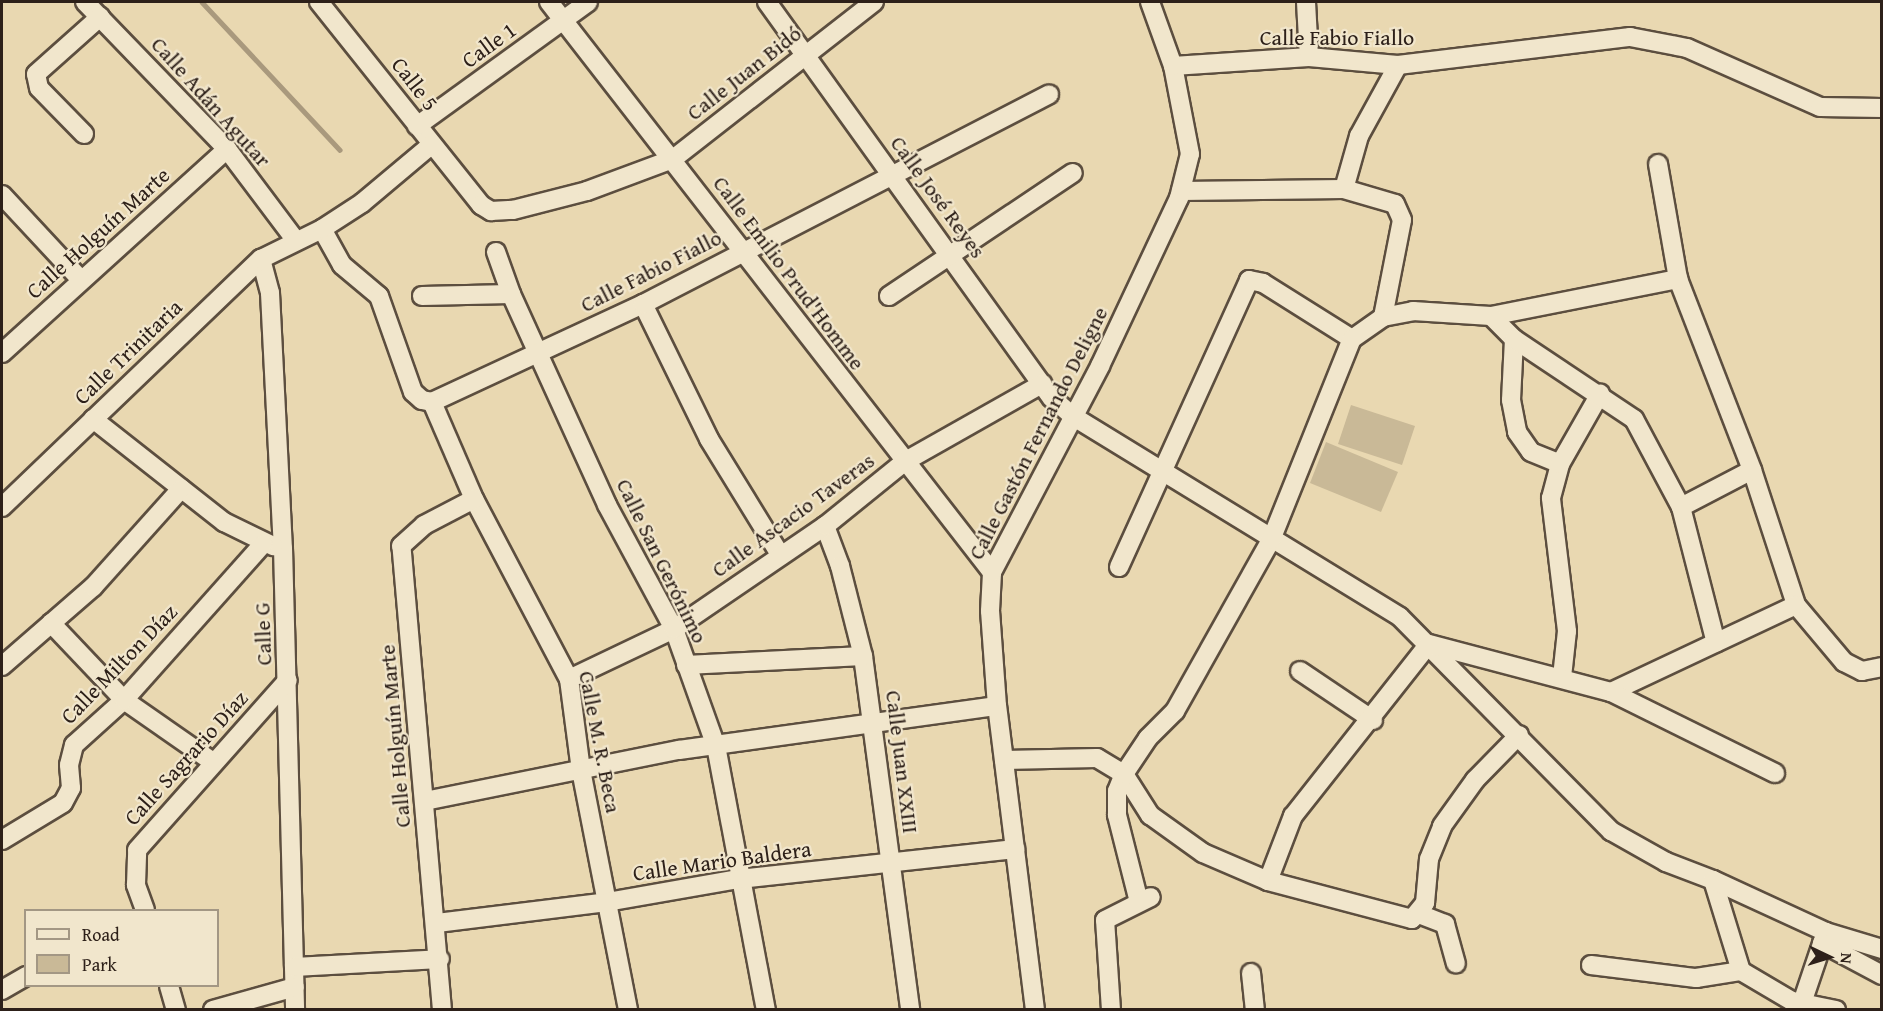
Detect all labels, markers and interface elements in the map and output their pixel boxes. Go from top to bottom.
street label: Calle 1 [457,17,521,73]
street label: Calle Juan Bidó [682,20,806,126]
street label: Calle Fabio Fiallo [1260,25,1414,51]
street label: Calle Adán Agutar [146,31,276,173]
street label: Calle 5 [386,52,444,116]
street label: Calle José Reyes [885,131,991,263]
street label: Calle Holguín Marte [21,162,175,304]
street label: Calle Emilio Prud'Homme [707,171,871,375]
street label: Calle Fabio Fiallo [576,224,726,318]
street label: Calle Trinitaria [69,294,187,410]
street label: Calle Gastón Fernando Deligne [963,302,1113,564]
street label: Calle Ascacio Taveras [707,447,879,583]
street label: Calle San Gerónimo [611,475,713,647]
street label: Calle Milton Díaz [55,599,183,729]
street label: Calle G [249,602,277,666]
street label: Calle Holguín Marte [374,643,416,829]
street label: Calle M. R. Beca [573,669,627,815]
street label: Calle Sagrario Díaz [119,685,253,831]
street label: Calle Juan XXIII [880,689,924,835]
street label: Calle Mario Baldera [631,835,813,887]
legend [24,909,219,987]
text: Road [82,921,120,948]
north arrow [1799,927,1859,987]
text: Park [82,951,117,978]
text: N [1835,952,1859,964]

